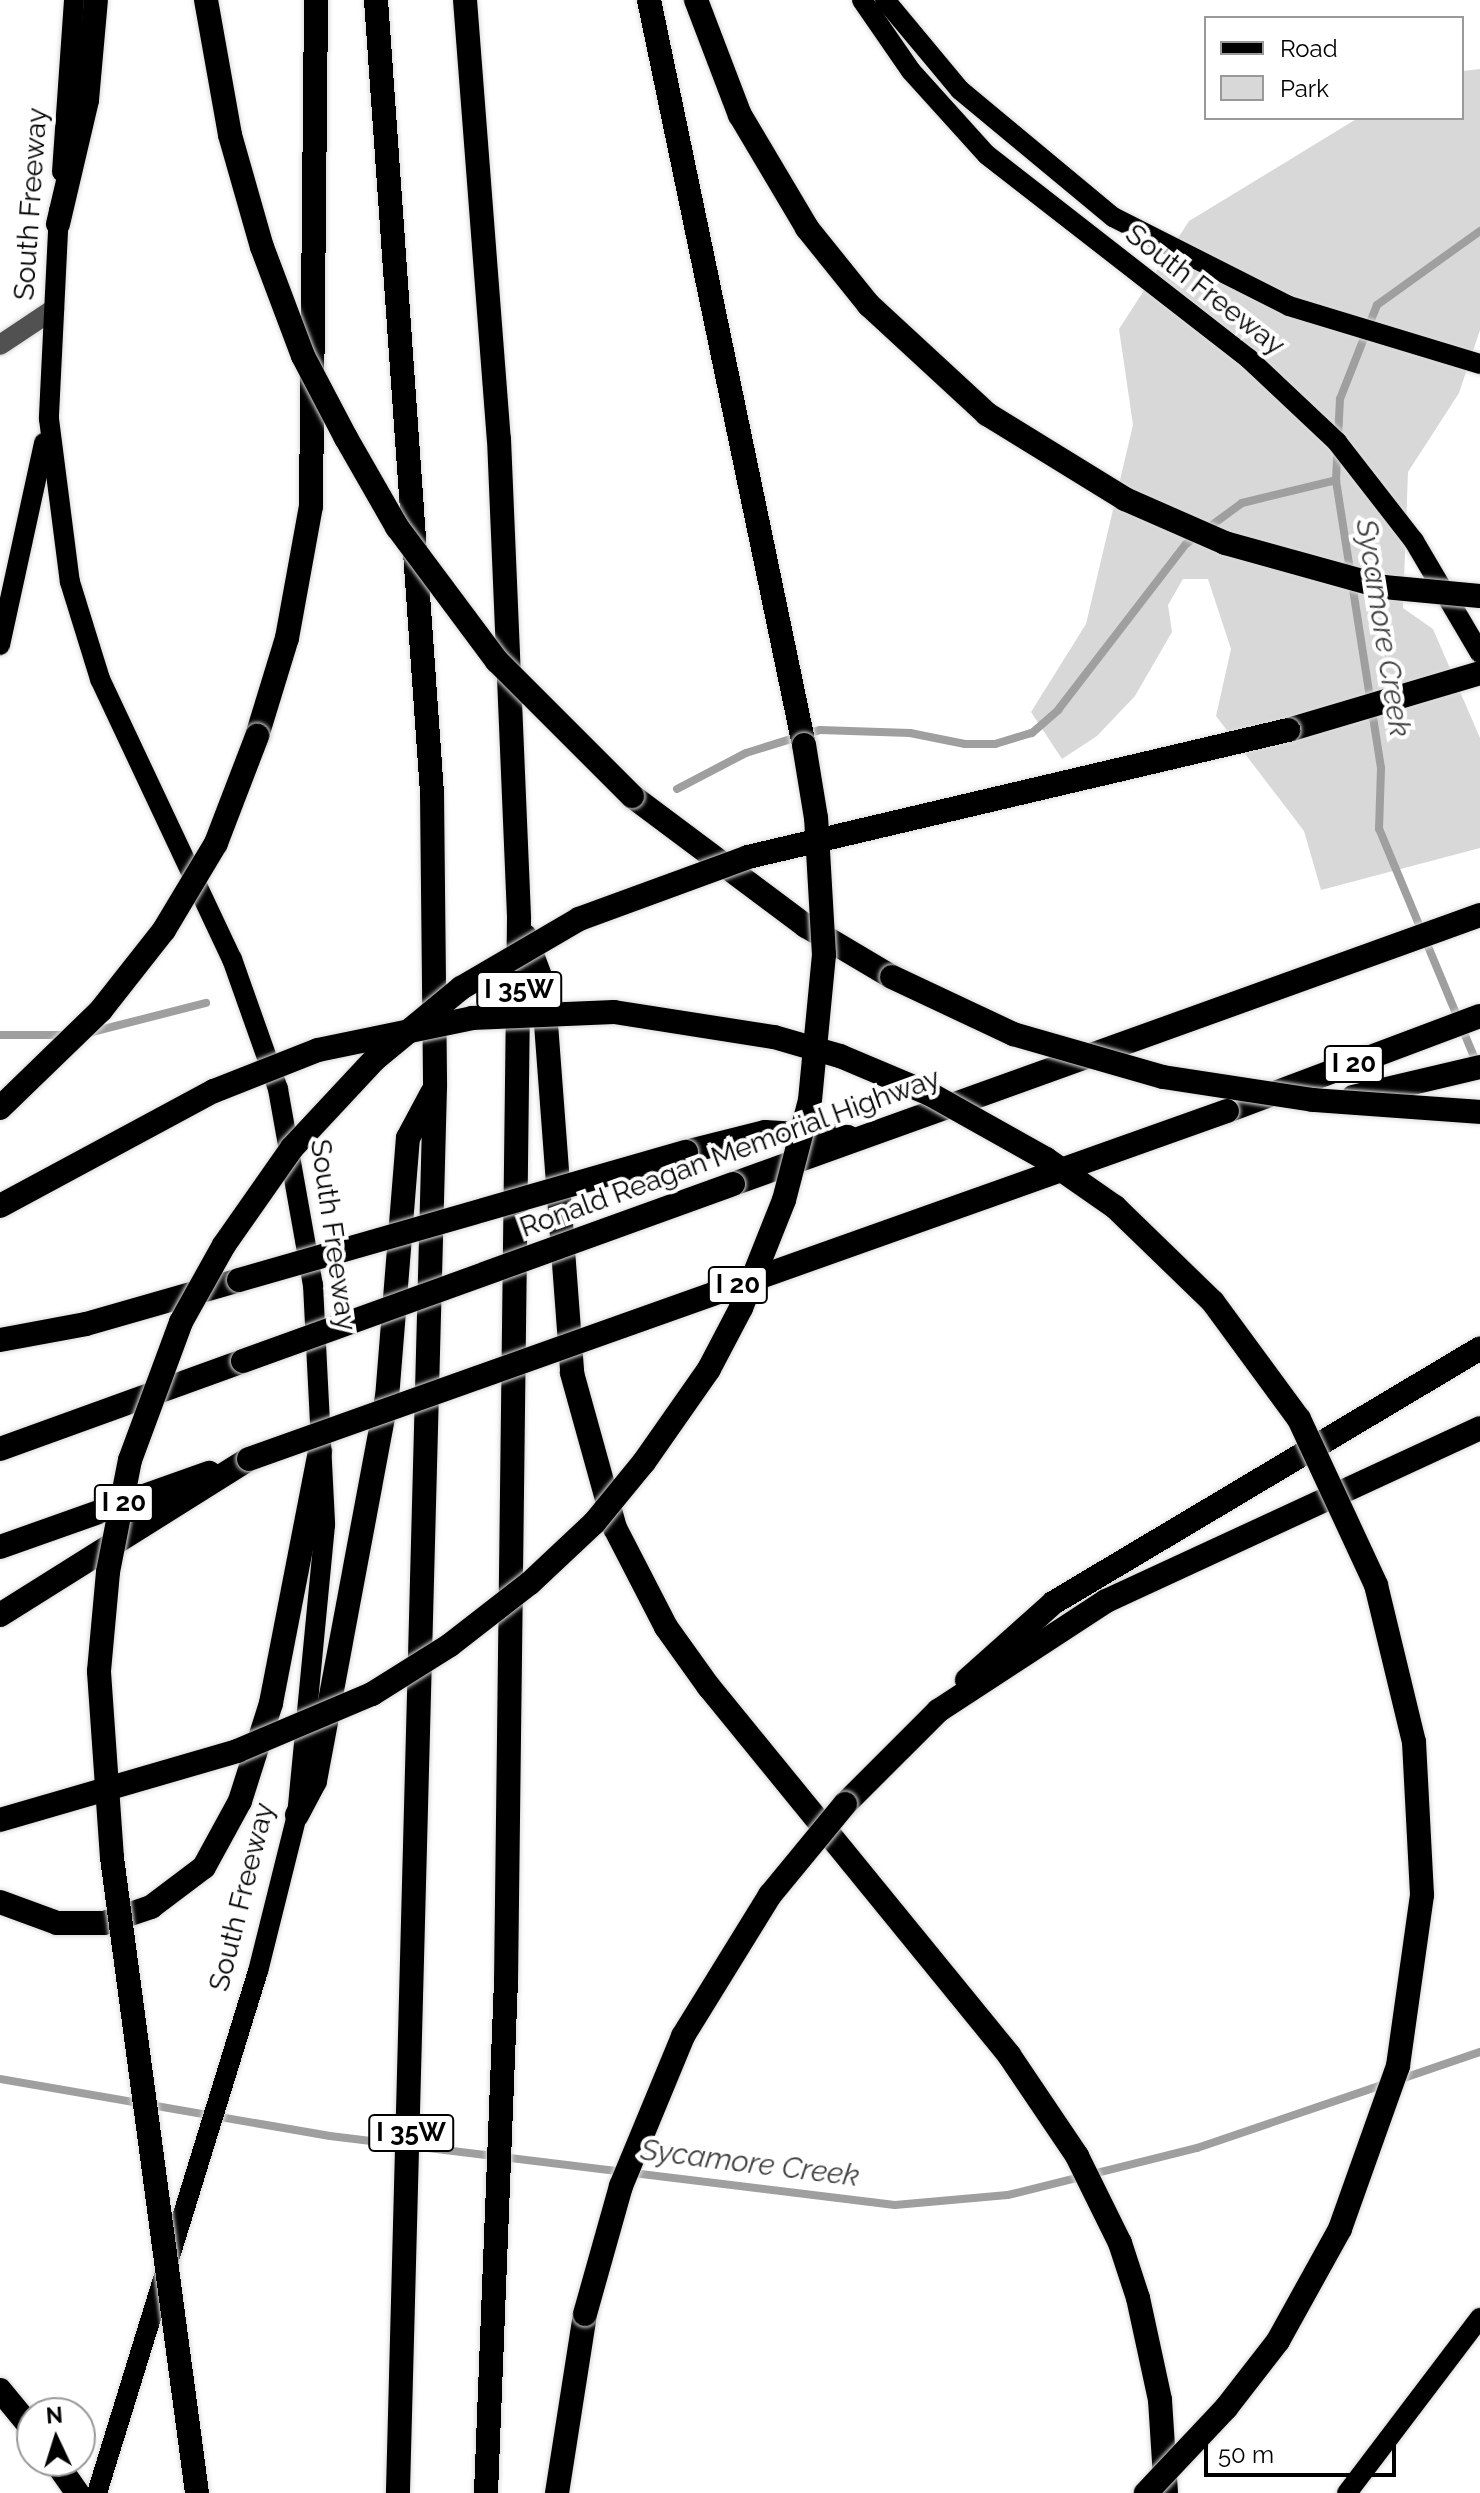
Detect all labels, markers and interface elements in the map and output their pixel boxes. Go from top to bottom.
legend [1204,16,1464,120]
text: Road [1280,34,1338,63]
text: Park [1280,74,1329,103]
street label: South Freeway [8,107,54,301]
street label: South Freeway [1119,217,1291,363]
water label: Sycamore Creek [1348,517,1418,739]
road number: I 35W [475,968,563,1012]
road number: I 20 [1322,1042,1386,1086]
street label: Ronald Reagan Memorial Highway [515,1061,945,1245]
street label: South Freeway [303,1137,363,1333]
road number: I 20 [706,1263,770,1307]
road number: I 20 [92,1481,156,1525]
street label: South Freeway [202,1799,282,1995]
road number: I 35W [367,2111,455,2155]
water label: Sycamore Creek [639,2132,861,2194]
north arrow [16,2397,96,2477]
text: N [45,2402,64,2429]
scale bar [1208,2425,1400,2475]
text: 50 m [1218,2440,1274,2469]

